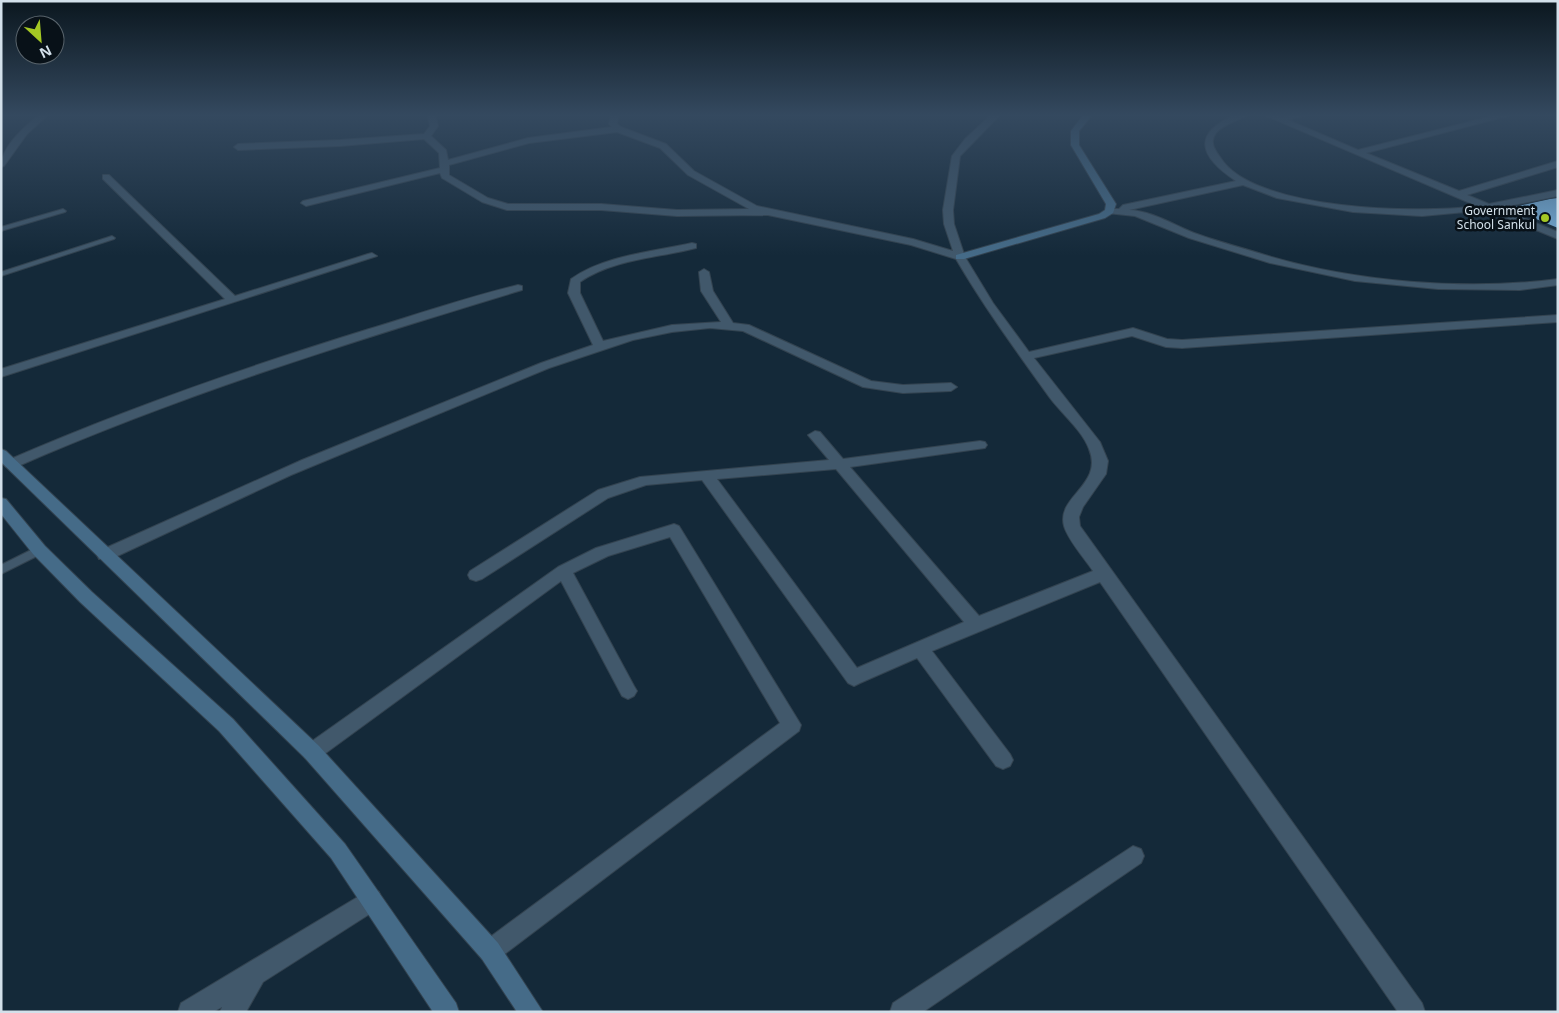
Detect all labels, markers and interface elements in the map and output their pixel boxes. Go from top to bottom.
north arrow [15,15,65,65]
text: N [37,41,55,63]
place label: Government School Sankul [1457,202,1536,233]
marker: Government School Sankul [1539,212,1551,224]

